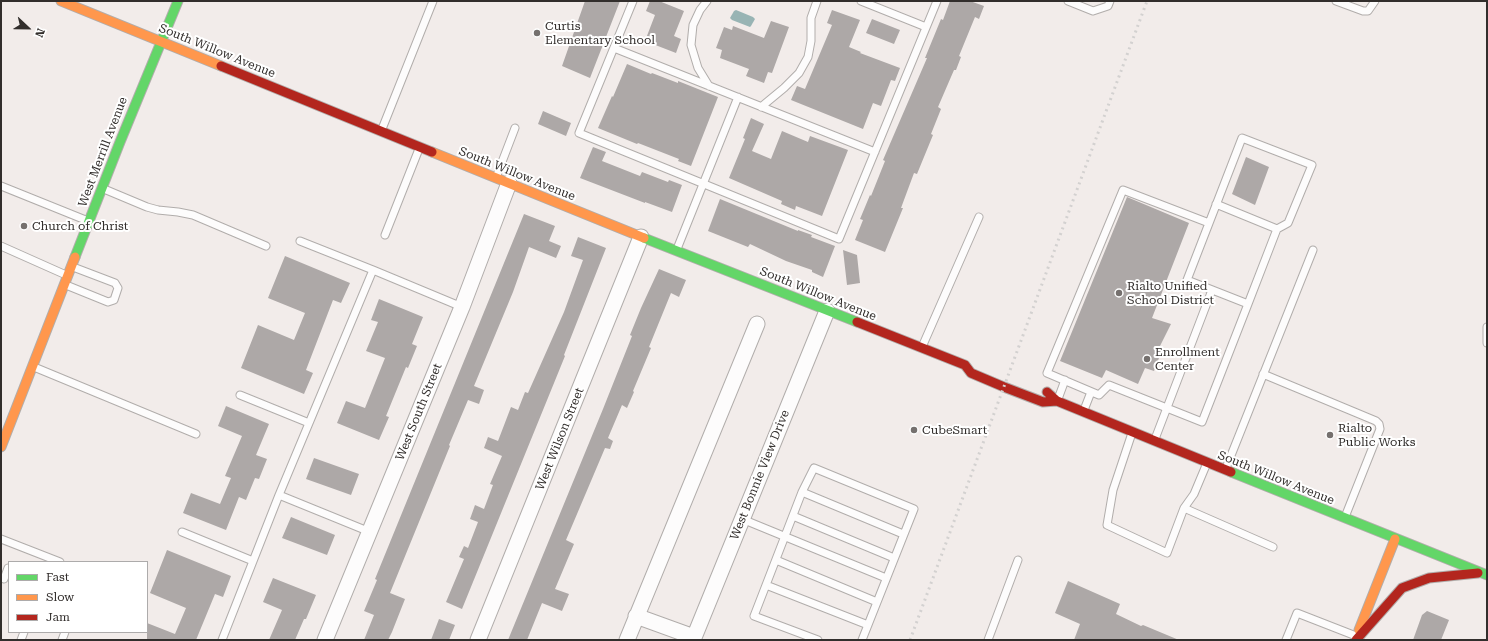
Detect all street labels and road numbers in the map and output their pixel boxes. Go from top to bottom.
street label: South Willow Avenue [157,21,277,81]
street label: West Merrill Avenue [75,95,131,209]
street label: South Willow Avenue [457,144,577,204]
street label: South Willow Avenue [758,264,878,324]
street label: West South Street [393,361,445,463]
street label: West Wilson Street [533,386,587,492]
street label: West Bonnie View Drive [727,408,793,542]
street label: South Willow Avenue [1216,448,1336,508]

